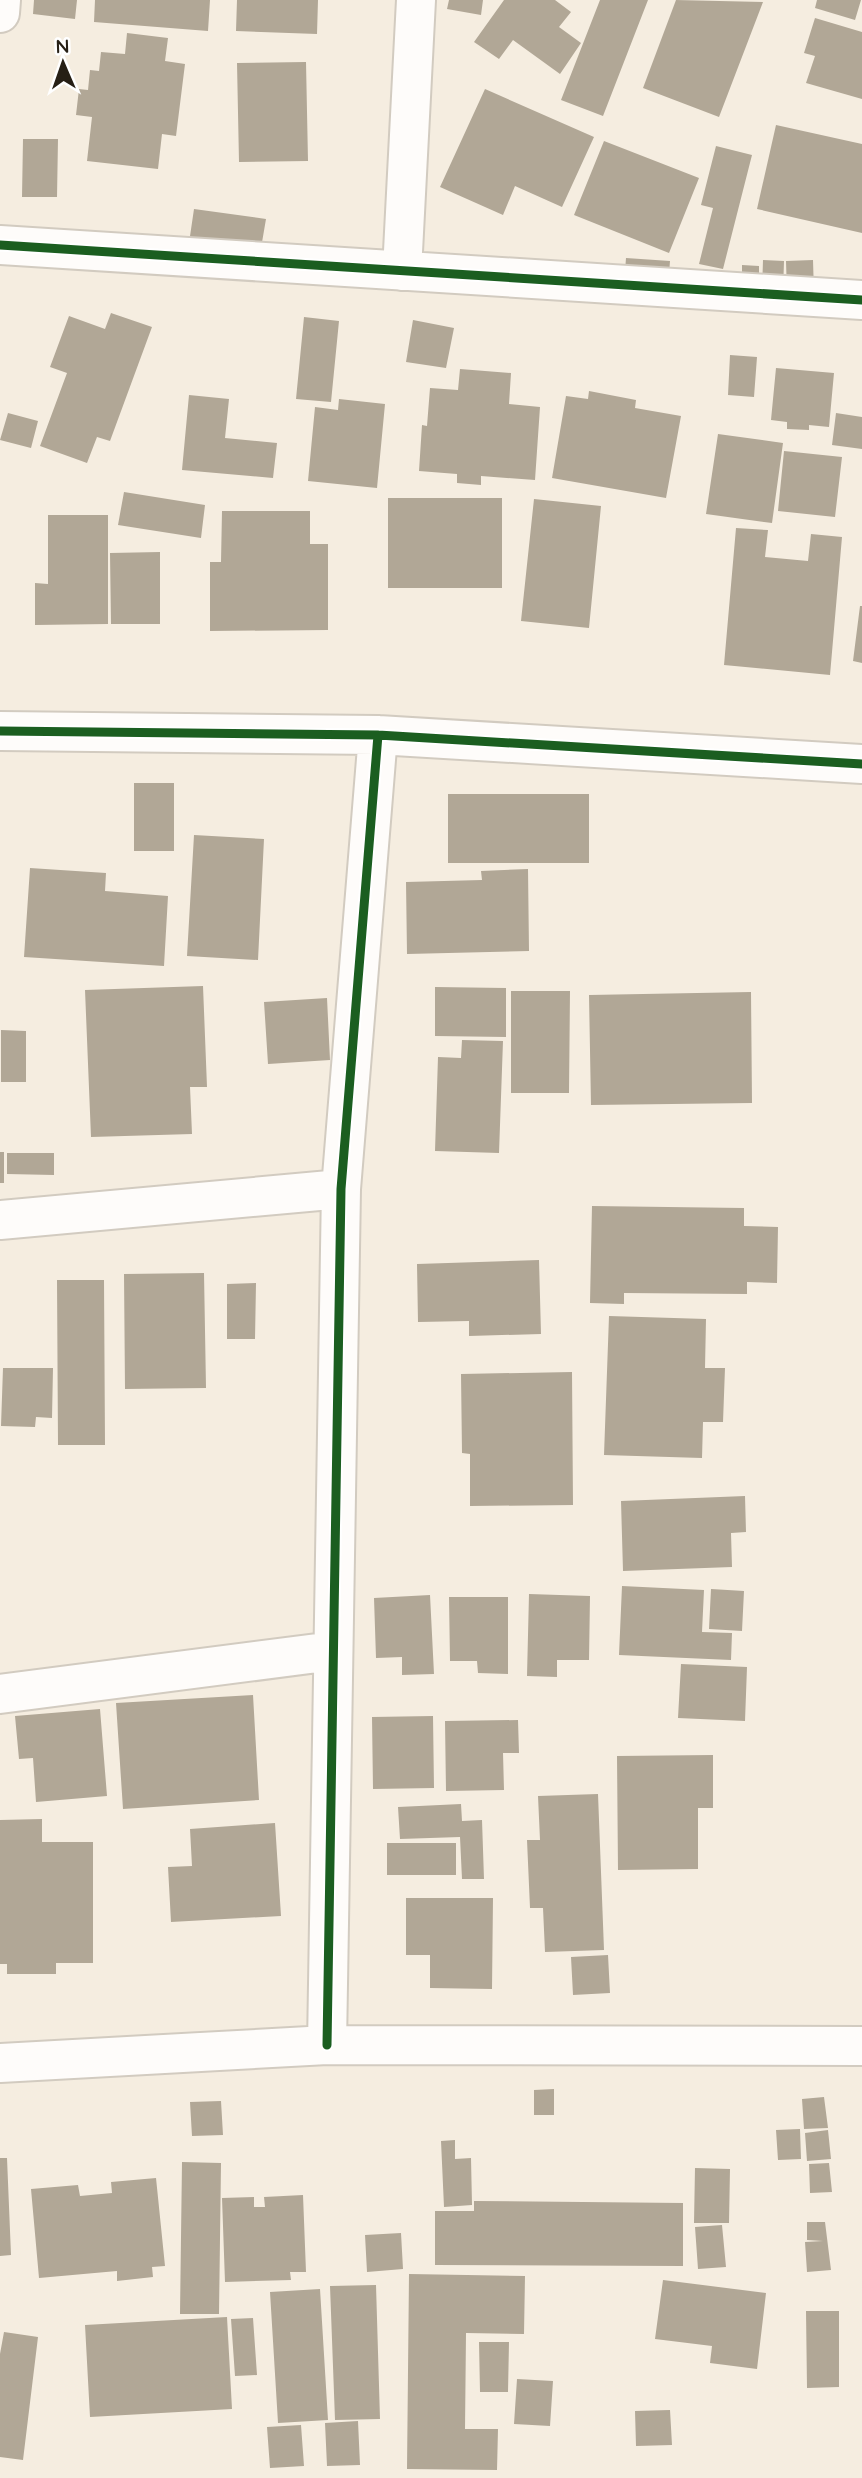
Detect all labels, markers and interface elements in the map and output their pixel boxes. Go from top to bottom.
north arrow [28,28,98,98]
text: N [55,34,70,58]

